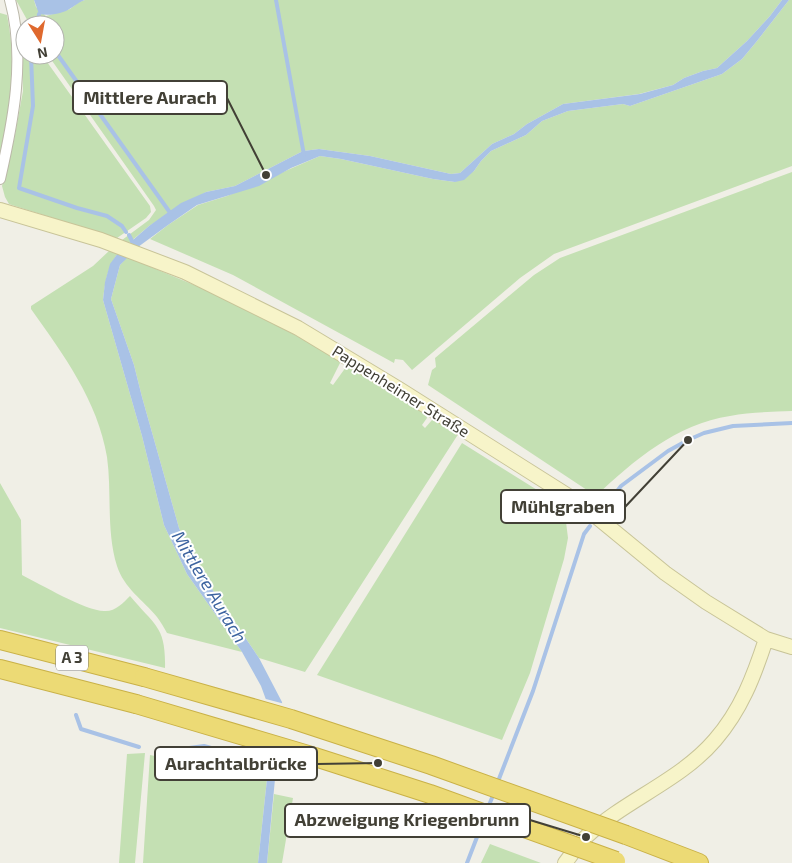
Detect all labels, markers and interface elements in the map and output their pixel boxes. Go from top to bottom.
north arrow [15,15,65,65]
text: N [36,44,49,63]
callout: Mittlere Aurach [73,81,227,114]
text: Mittlere Aurach [83,86,217,108]
street label: Pappenheimer Straße [329,341,473,441]
callout: Mühlgraben [501,490,625,523]
text: Mühlgraben [511,495,615,517]
water label: Mittlere Aurach [168,526,252,646]
road number: A 3 [56,646,88,670]
callout: Aurachtalbrücke [155,747,317,780]
text: Aurachtalbrücke [165,752,307,774]
callout: Abzweigung Kriegenbrunn [285,804,530,837]
text: Abzweigung Kriegenbrunn [295,808,519,830]

